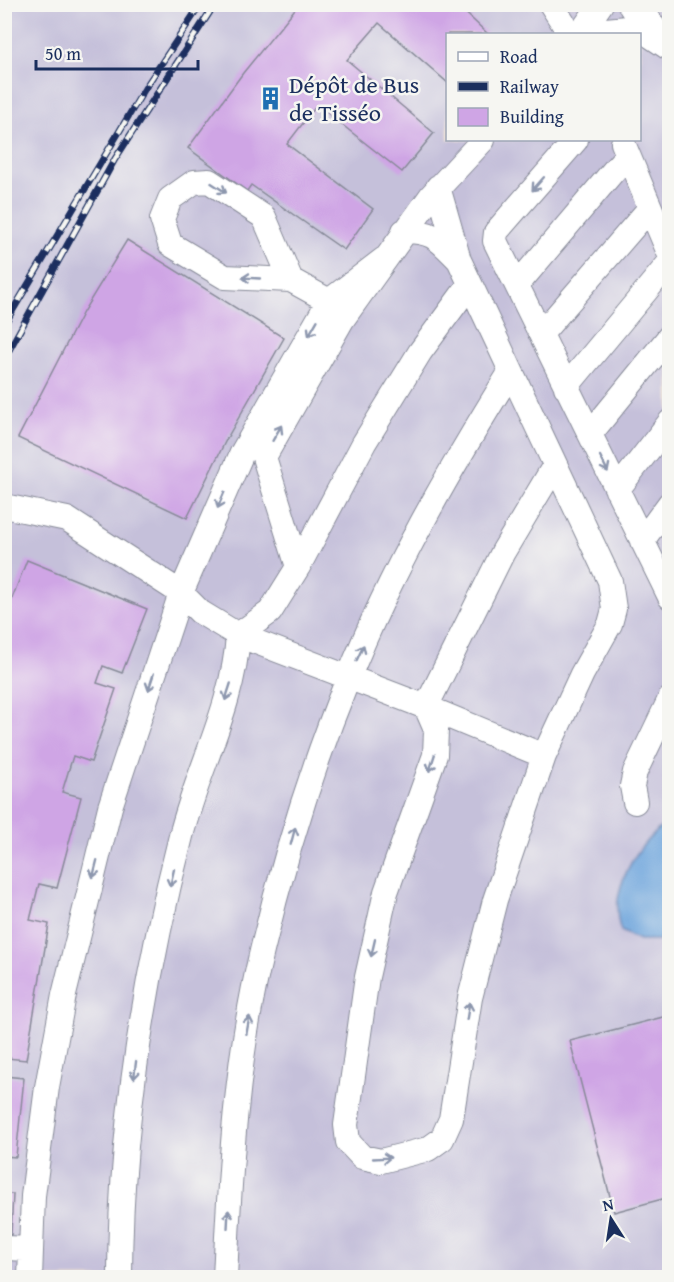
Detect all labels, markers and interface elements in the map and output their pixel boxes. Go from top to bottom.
scale bar [36,33,198,71]
legend [446,33,641,141]
text: 50 m [45,40,81,67]
text: Road [500,43,538,70]
place label: Dépôt de Bus de Tisséo [289,67,419,130]
text: Railway [500,73,559,100]
building icon: Dépôt de Bus de Tisséo [258,85,284,111]
text: Building [500,103,564,130]
one-way arrow [531,176,545,191]
one-way arrow [210,183,227,195]
one-way arrow [242,273,261,284]
one-way arrow [307,319,318,337]
one-way arrow [272,425,283,443]
one-way arrow [599,454,611,472]
one-way arrow [215,490,226,509]
one-way arrow [354,644,366,662]
one-way arrow [145,672,156,691]
one-way arrow [222,682,233,701]
one-way arrow [426,753,437,772]
one-way arrow [287,826,299,845]
one-way arrow [88,859,100,878]
one-way arrow [165,869,177,888]
one-way arrow [367,938,379,957]
one-way arrow [462,1002,473,1022]
one-way arrow [243,1016,254,1036]
one-way arrow [129,1059,140,1079]
one-way arrow [372,1153,391,1164]
north arrow [581,1189,641,1249]
text: N [600,1191,616,1217]
one-way arrow [222,1210,233,1230]

